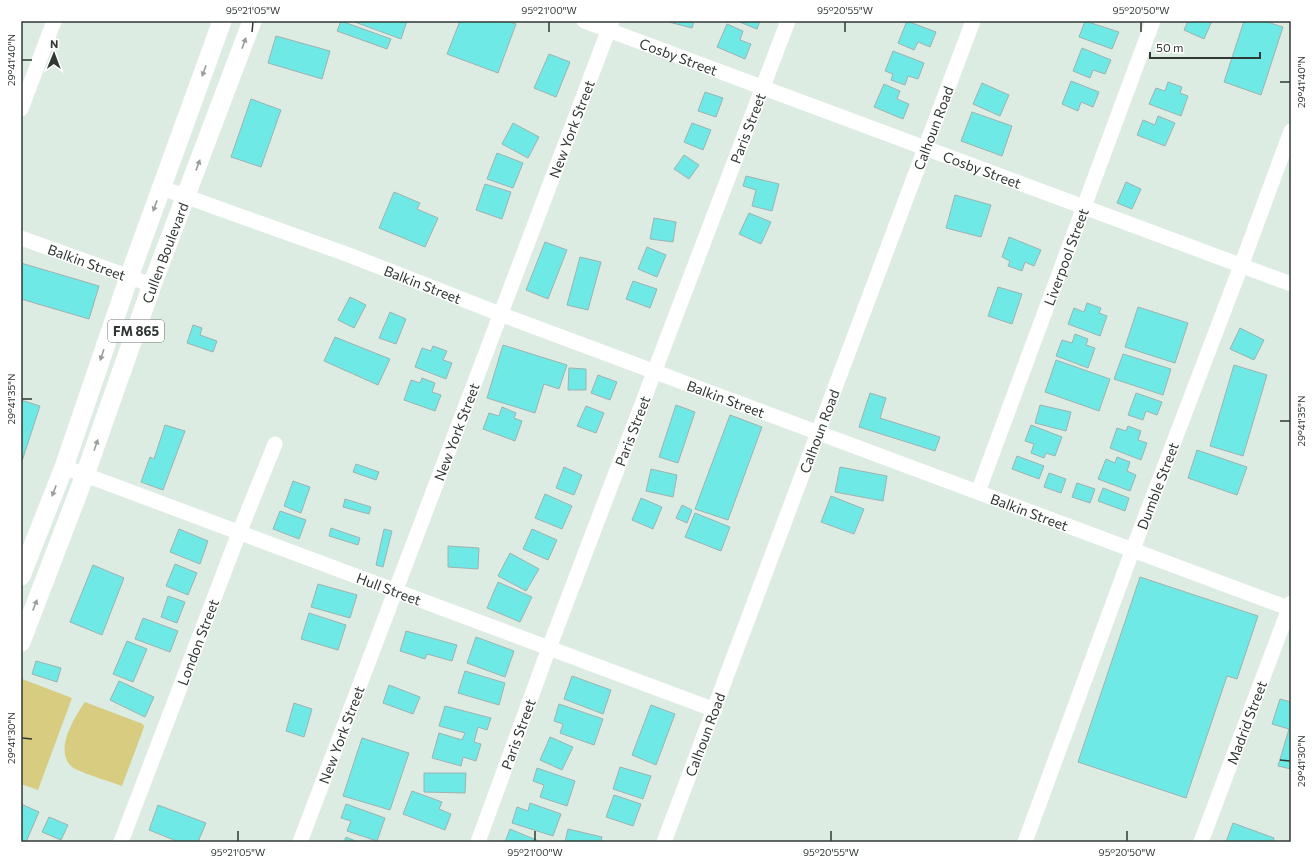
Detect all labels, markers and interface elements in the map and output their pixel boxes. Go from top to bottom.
text: 95°21'05"W [226,4,280,16]
text: 95°21'00"W [521,4,577,16]
text: 95°20'55"W [817,4,873,16]
text: 95°20'50"W [1113,4,1169,16]
text: 29°41'40"N [5,34,17,86]
north arrow [34,34,74,74]
street label: Cosby Street [637,34,720,79]
scale bar [1150,34,1260,60]
one-way arrow [241,36,247,48]
text: N [50,37,58,50]
text: 50 m [1156,40,1184,54]
text: 29°41'40"N [1295,56,1307,108]
one-way arrow [201,65,207,77]
street label: New York Street [545,77,597,180]
street label: Calhoun Road [909,84,956,172]
street label: Paris Street [726,90,768,166]
street label: Cosby Street [941,147,1024,192]
one-way arrow [196,158,202,170]
street label: Cullen Boulevard [138,200,191,305]
one-way arrow [152,201,158,213]
street label: Liverpool Street [1040,206,1091,308]
street label: Balkin Street [46,240,128,283]
street label: Balkin Street [382,261,464,307]
road number: FM 865 [108,320,164,342]
one-way arrow [99,349,105,361]
text: 29°41'35"N [5,374,17,424]
street label: Balkin Street [685,376,767,421]
street label: New York Street [430,380,482,483]
street label: Calhoun Road [795,387,842,475]
street label: Paris Street [611,393,653,468]
text: 29°41'35"N [1295,396,1307,446]
one-way arrow [93,438,99,450]
street label: Dumble Street [1133,440,1182,532]
one-way arrow [51,485,57,497]
street label: Balkin Street [988,489,1071,534]
street label: Hull Street [354,569,424,608]
street label: London Street [173,596,222,688]
one-way arrow [32,599,38,611]
street label: Madrid Street [1223,678,1270,767]
street label: New York Street [315,683,367,786]
street label: Calhoun Road [681,690,728,779]
street label: Paris Street [497,696,538,772]
text: 29°41'30"N [5,712,17,764]
text: 29°41'30"N [1295,735,1307,787]
text: 95°21'05"W [211,846,265,858]
text: 95°21'00"W [507,846,563,858]
text: 95°20'55"W [803,846,859,858]
text: 95°20'50"W [1099,846,1155,858]

